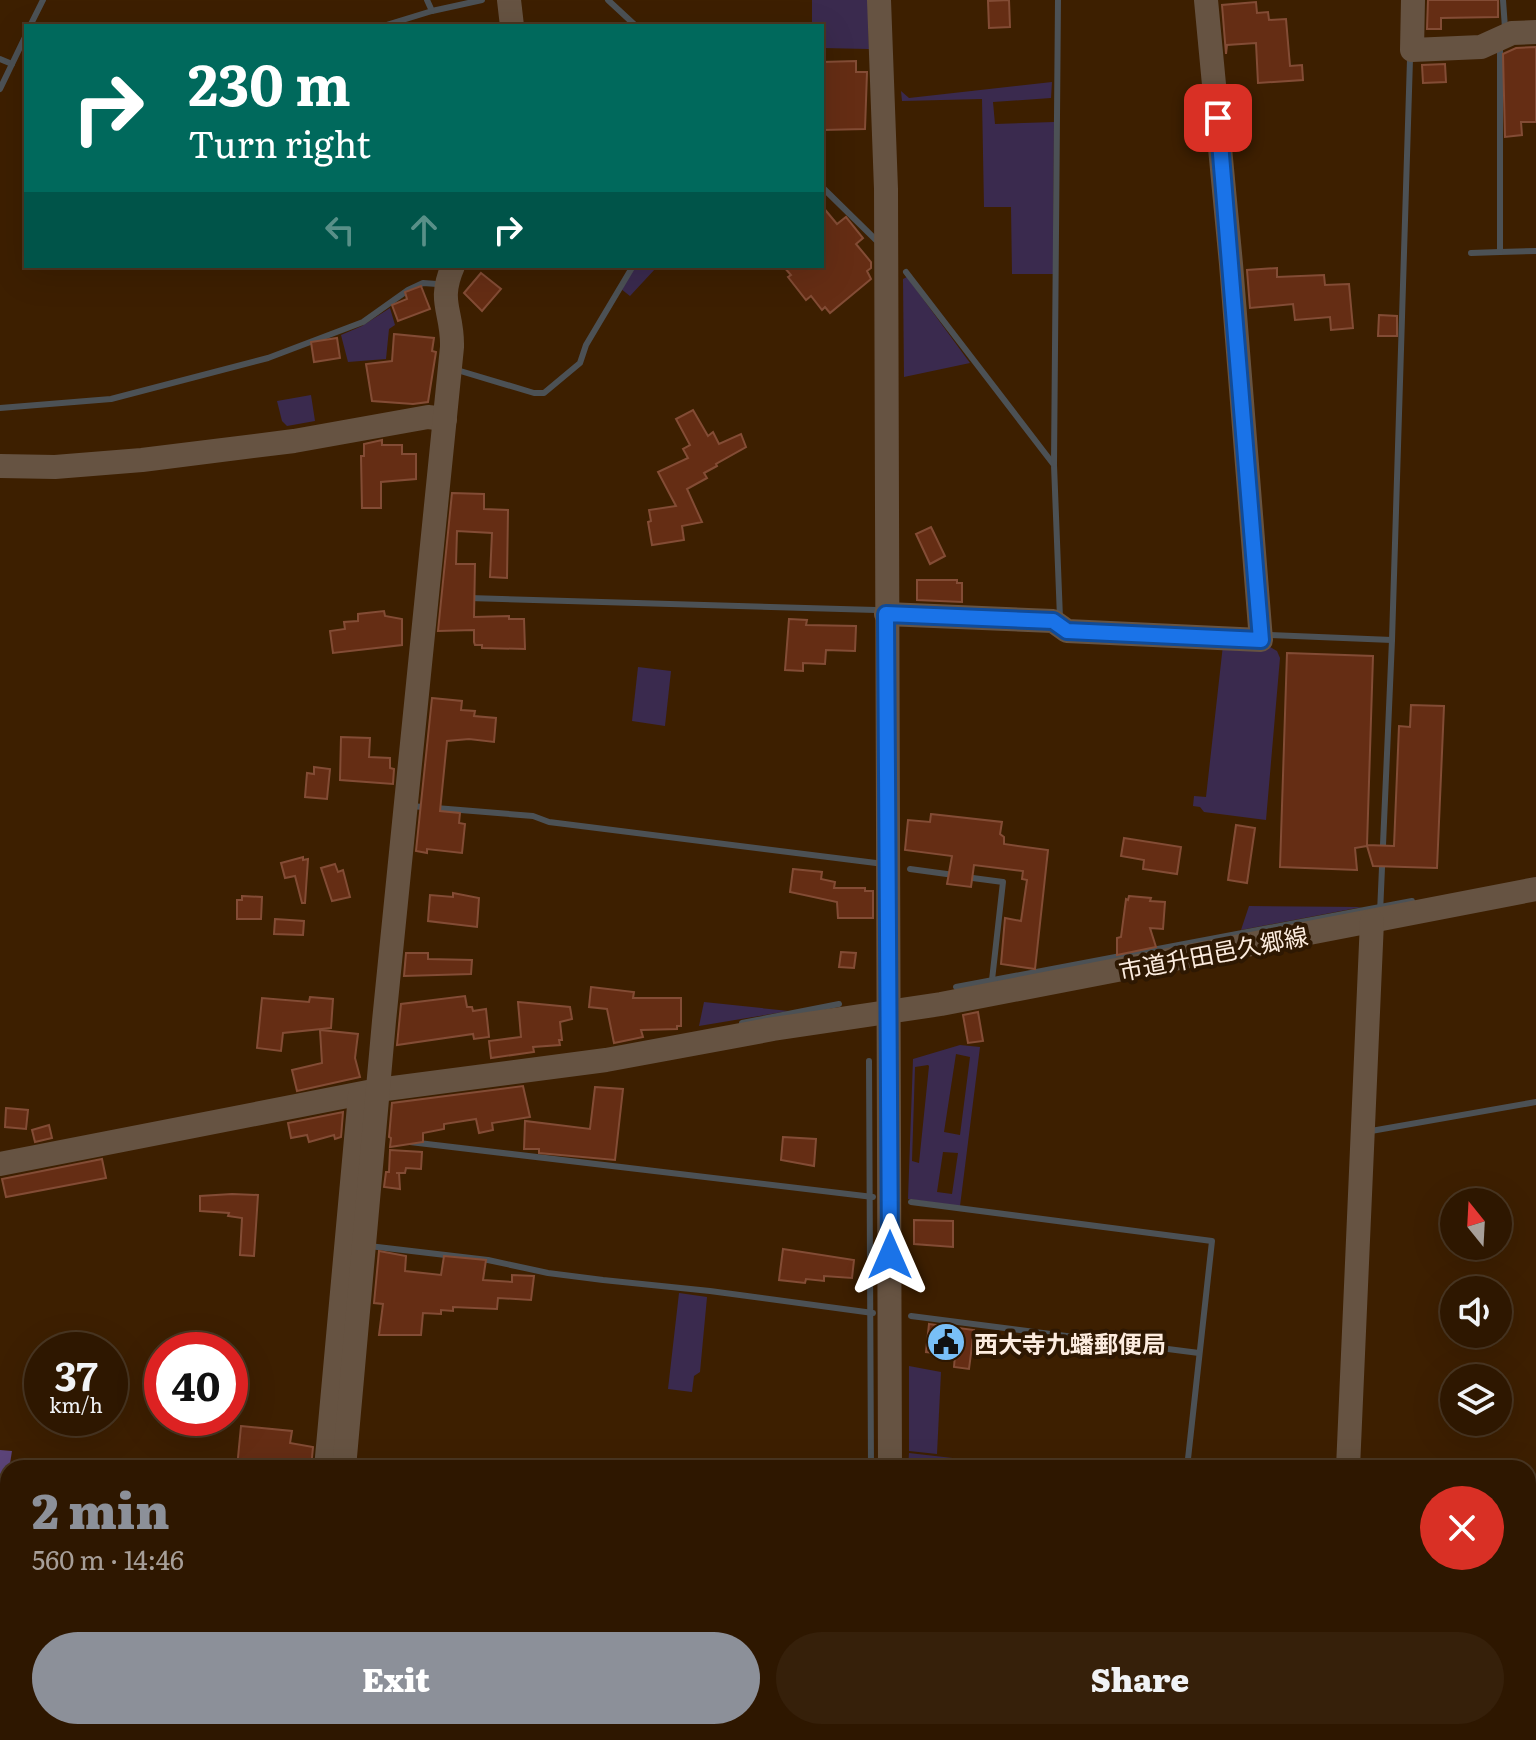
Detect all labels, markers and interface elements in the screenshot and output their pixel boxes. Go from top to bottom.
text: 230 m [188,40,351,123]
icon: right [56,56,160,160]
pin [1184,84,1252,152]
icon: arrive [1196,96,1240,140]
text: Turn right [188,116,371,169]
icon: left [318,208,362,252]
icon: ahead [402,208,446,252]
icon: right [486,208,530,252]
street label: 市道升田邑久郷線 [1115,917,1311,987]
north arrow [1440,1188,1512,1260]
map controls [1440,1188,1512,1436]
position arrow [848,1213,932,1297]
button: sound [1440,1276,1512,1348]
public building icon: 西大寺九蟠郵便局 [925,1321,967,1363]
place label: 西大寺九蟠郵便局 [974,1325,1166,1360]
speed limit sign: 40 [144,1332,248,1436]
text: 37 [54,1344,98,1403]
button: layers [1440,1364,1512,1436]
text: km/h [49,1389,103,1419]
text: 2 min [32,1473,170,1544]
button: close [1420,1486,1504,1570]
text: 560 m · 14:46 [32,1539,184,1578]
button: Exit [32,1632,760,1724]
button: Share [776,1632,1504,1724]

